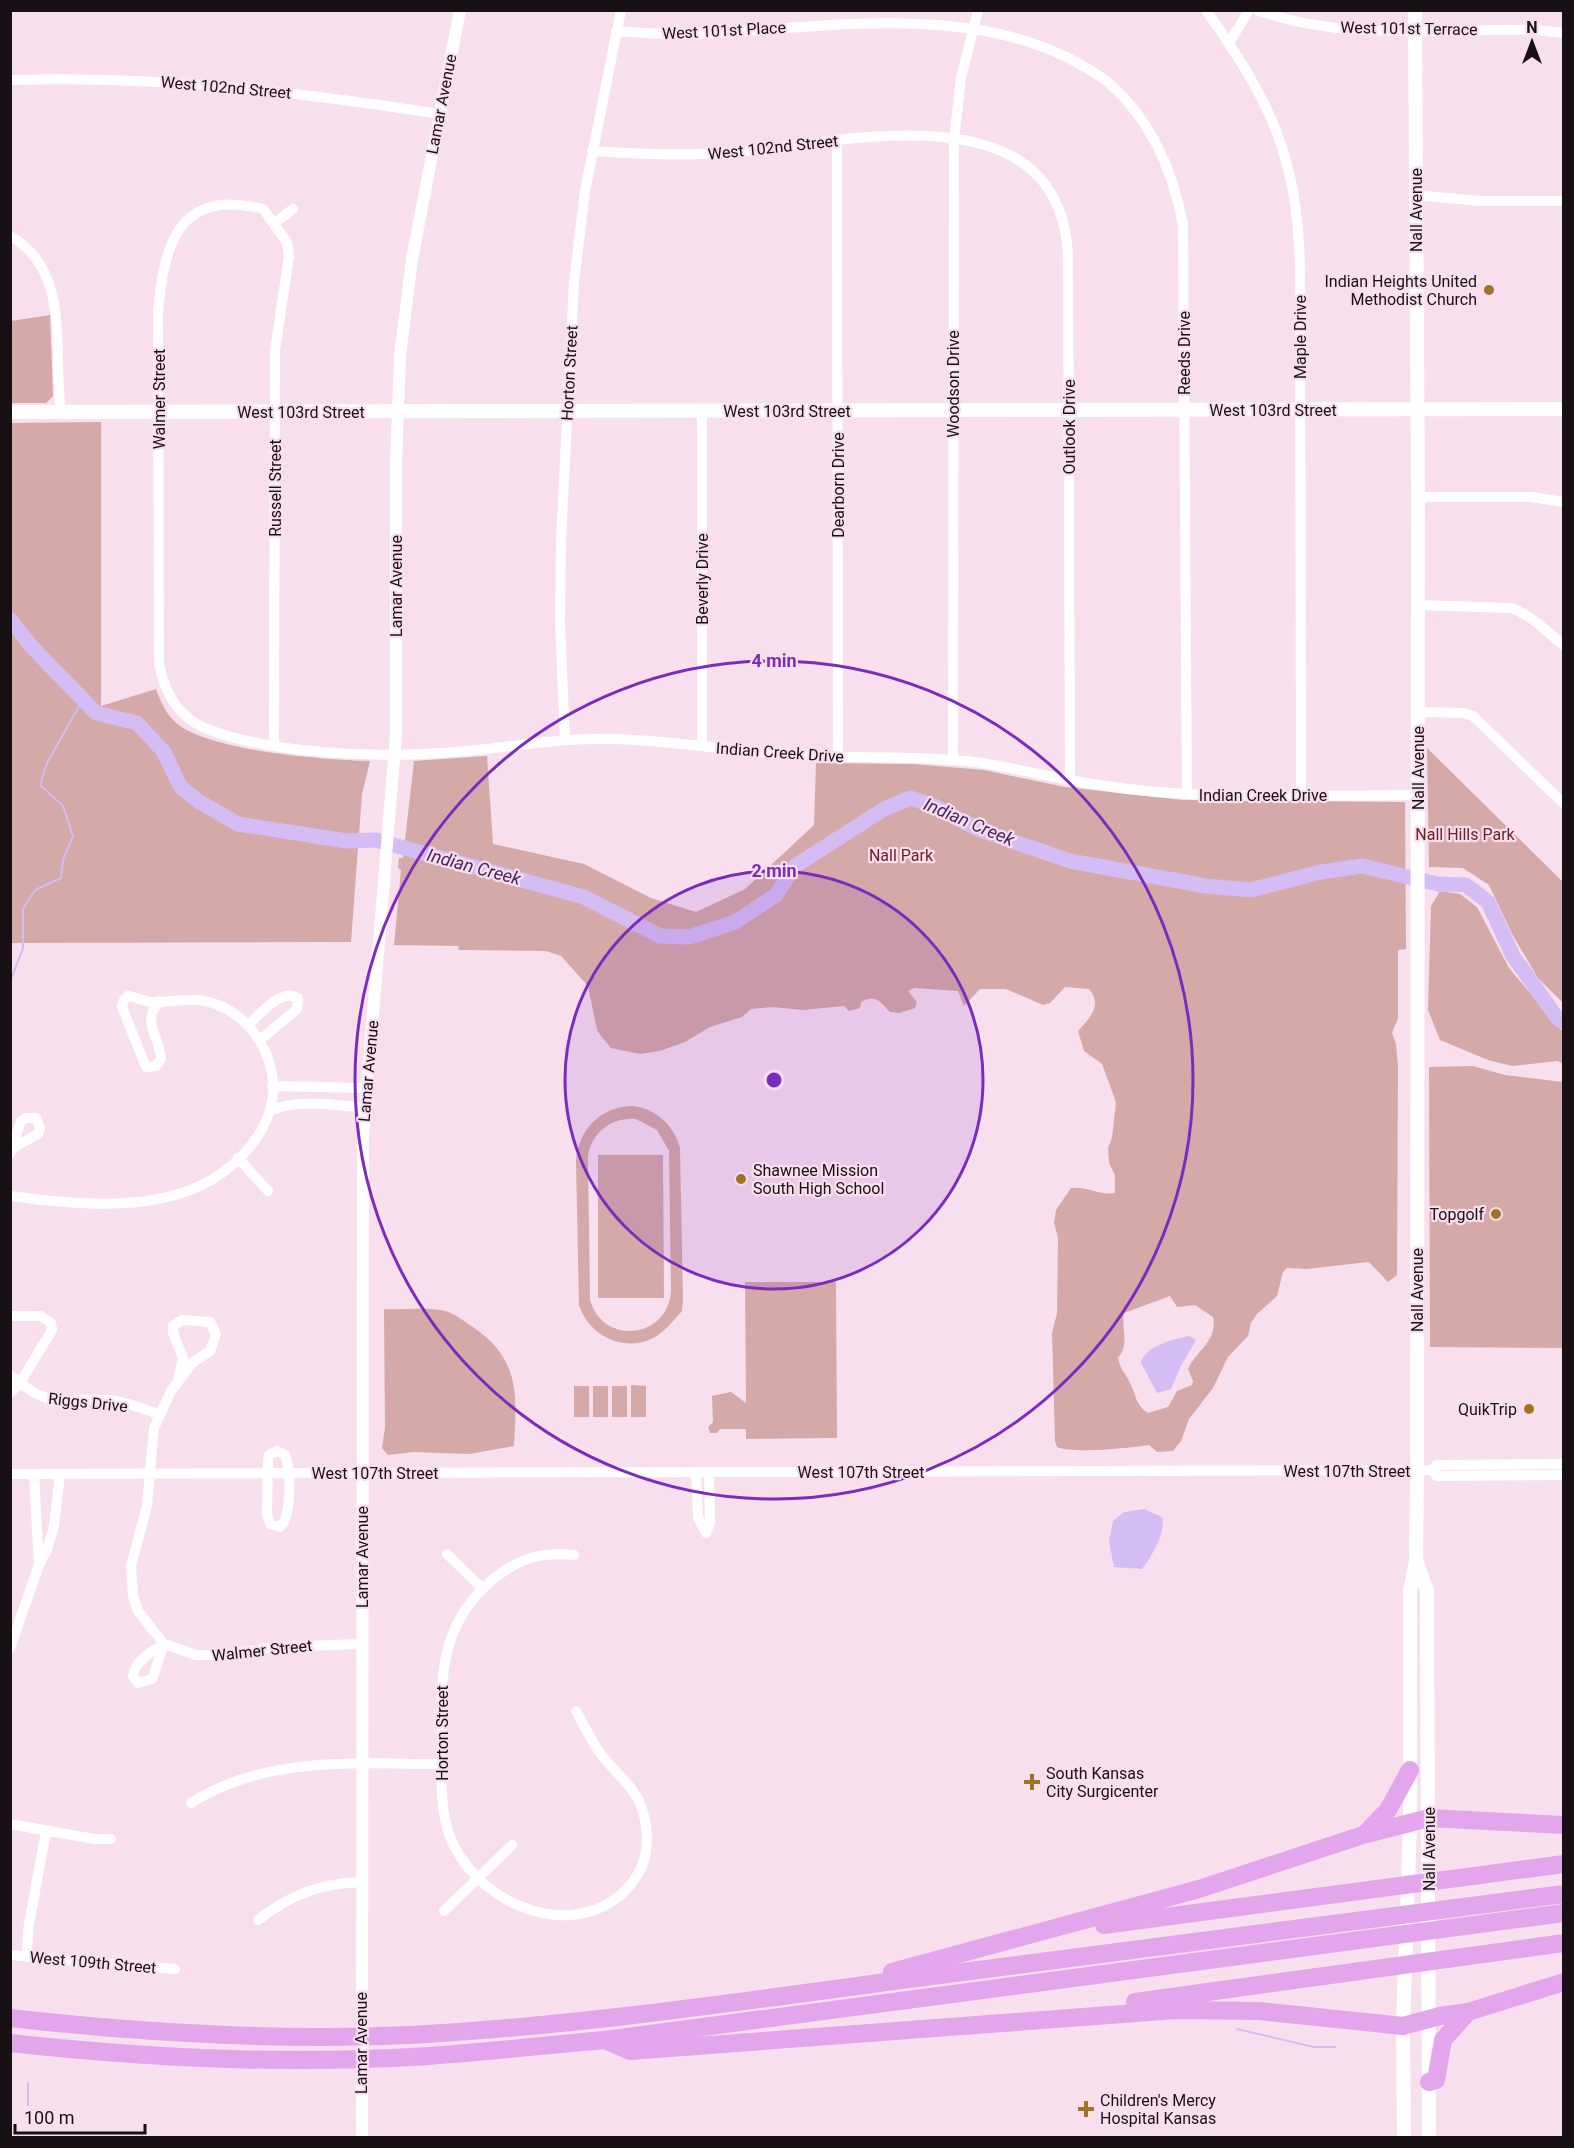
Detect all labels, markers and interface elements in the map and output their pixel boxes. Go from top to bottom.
north arrow [1502,12,1562,72]
street label: West 101st Place [662,18,786,43]
street label: West 101st Terrace [1340,18,1478,39]
text: N [1526,18,1538,37]
street label: Lamar Avenue [422,52,461,156]
street label: West 102nd Street [160,72,292,103]
street label: West 102nd Street [707,131,839,164]
street label: Nall Avenue [1407,168,1426,252]
place label: Indian Heights United Methodist Church [1325,272,1477,309]
marker: Indian Heights United Methodist Church [1482,283,1496,297]
street label: Maple Drive [1291,295,1310,379]
street label: Reeds Drive [1175,311,1194,395]
street label: Horton Street [558,325,581,421]
street label: Woodson Drive [944,330,963,438]
street label: Walmer Street [150,349,169,449]
street label: Outlook Drive [1060,379,1079,475]
street label: West 103rd Street [1209,401,1337,420]
street label: West 103rd Street [723,402,851,421]
street label: West 103rd Street [237,403,365,422]
street label: Dearborn Drive [829,432,848,538]
street label: Russell Street [266,439,285,537]
street label: Beverly Drive [693,533,712,625]
street label: Lamar Avenue [387,535,406,637]
text: 4 min [751,650,797,671]
street label: Nall Avenue [1409,726,1428,810]
street label: Indian Creek Drive [715,739,845,766]
street label: Indian Creek Drive [1199,786,1327,805]
water label: Indian Creek [921,793,1019,851]
park label: Nall Hills Park [1415,825,1516,844]
water label: Indian Creek [425,844,525,889]
park label: Nall Park [869,846,934,865]
text: 2 min [751,860,797,881]
street label: Lamar Avenue [355,1020,382,1123]
centre of rings [764,1070,784,1090]
place label: Shawnee Mission South High School [753,1161,884,1198]
marker: Shawnee Mission South High School [734,1172,748,1186]
place label: Topgolf [1430,1205,1484,1224]
marker: Topgolf [1489,1207,1503,1221]
street label: Nall Avenue [1408,1248,1427,1332]
street label: Riggs Drive [47,1389,129,1416]
place label: QuikTrip [1458,1400,1517,1419]
marker: QuikTrip [1522,1402,1536,1416]
street label: West 107th Street [1283,1462,1411,1481]
street label: West 107th Street [797,1463,925,1482]
street label: West 107th Street [311,1464,439,1483]
street label: Lamar Avenue [353,1506,372,1608]
street label: Walmer Street [211,1636,313,1665]
street label: Horton Street [433,1685,452,1781]
place label: South Kansas City Surgicenter [1046,1764,1159,1801]
marker: South Kansas City Surgicenter [1023,1773,1041,1791]
street label: Nall Avenue [1420,1807,1439,1891]
street label: West 109th Street [29,1947,157,1978]
street label: Lamar Avenue [352,1992,371,2094]
place label: Children's Mercy Hospital Kansas [1100,2091,1216,2128]
scale bar [15,2097,146,2135]
marker: Children's Mercy Hospital Kansas [1077,2100,1095,2118]
text: 100 m [24,2107,75,2128]

